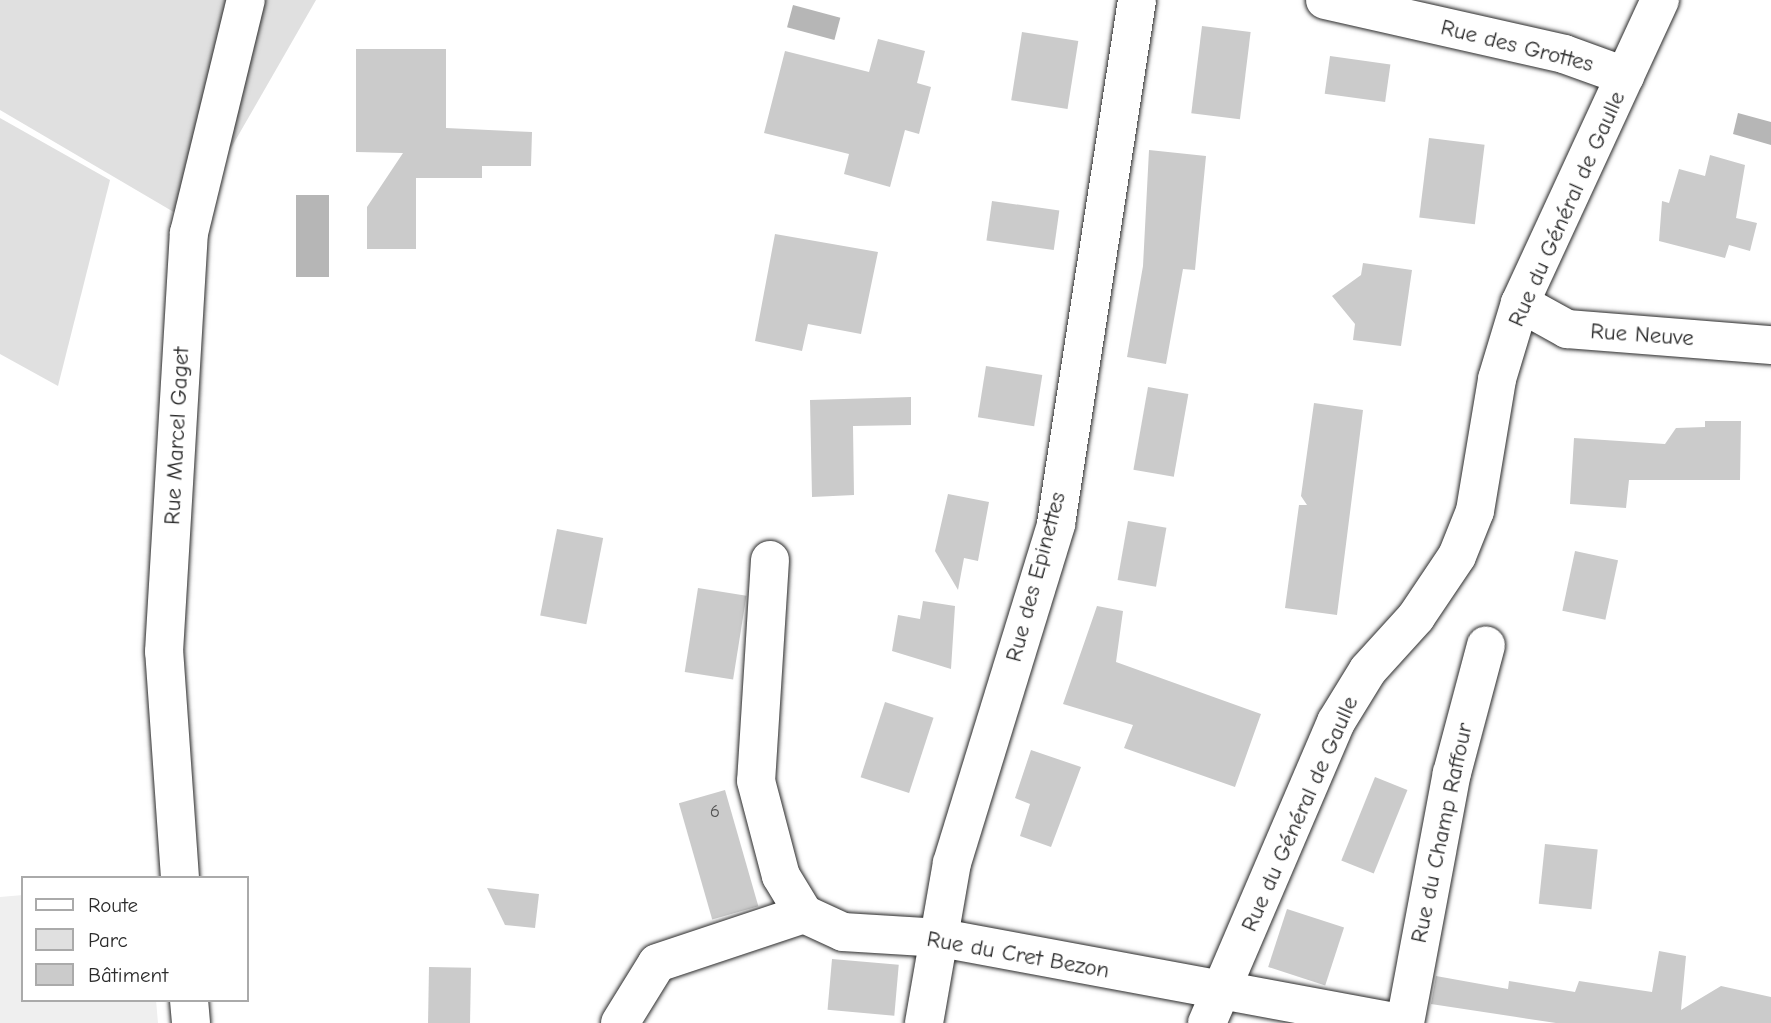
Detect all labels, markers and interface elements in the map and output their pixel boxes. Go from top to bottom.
street label: Rue des Grottes [1438,14,1596,78]
street label: Rue du Général de Gaulle [1503,87,1631,331]
street label: Rue Neuve [1589,318,1695,352]
street label: Rue Marcel Gaget [159,346,195,526]
street label: Rue des Epinettes [1000,489,1072,665]
street label: Rue du Général de Gaulle [1236,692,1364,936]
street label: Rue du Champ Raffour [1405,720,1479,946]
house number: 6 [710,801,720,823]
legend [21,876,248,1002]
text: Route [88,893,138,917]
street label: Rue du Cret Bezon [925,925,1111,985]
text: Parc [88,928,128,952]
text: Bâtiment [88,963,168,987]

